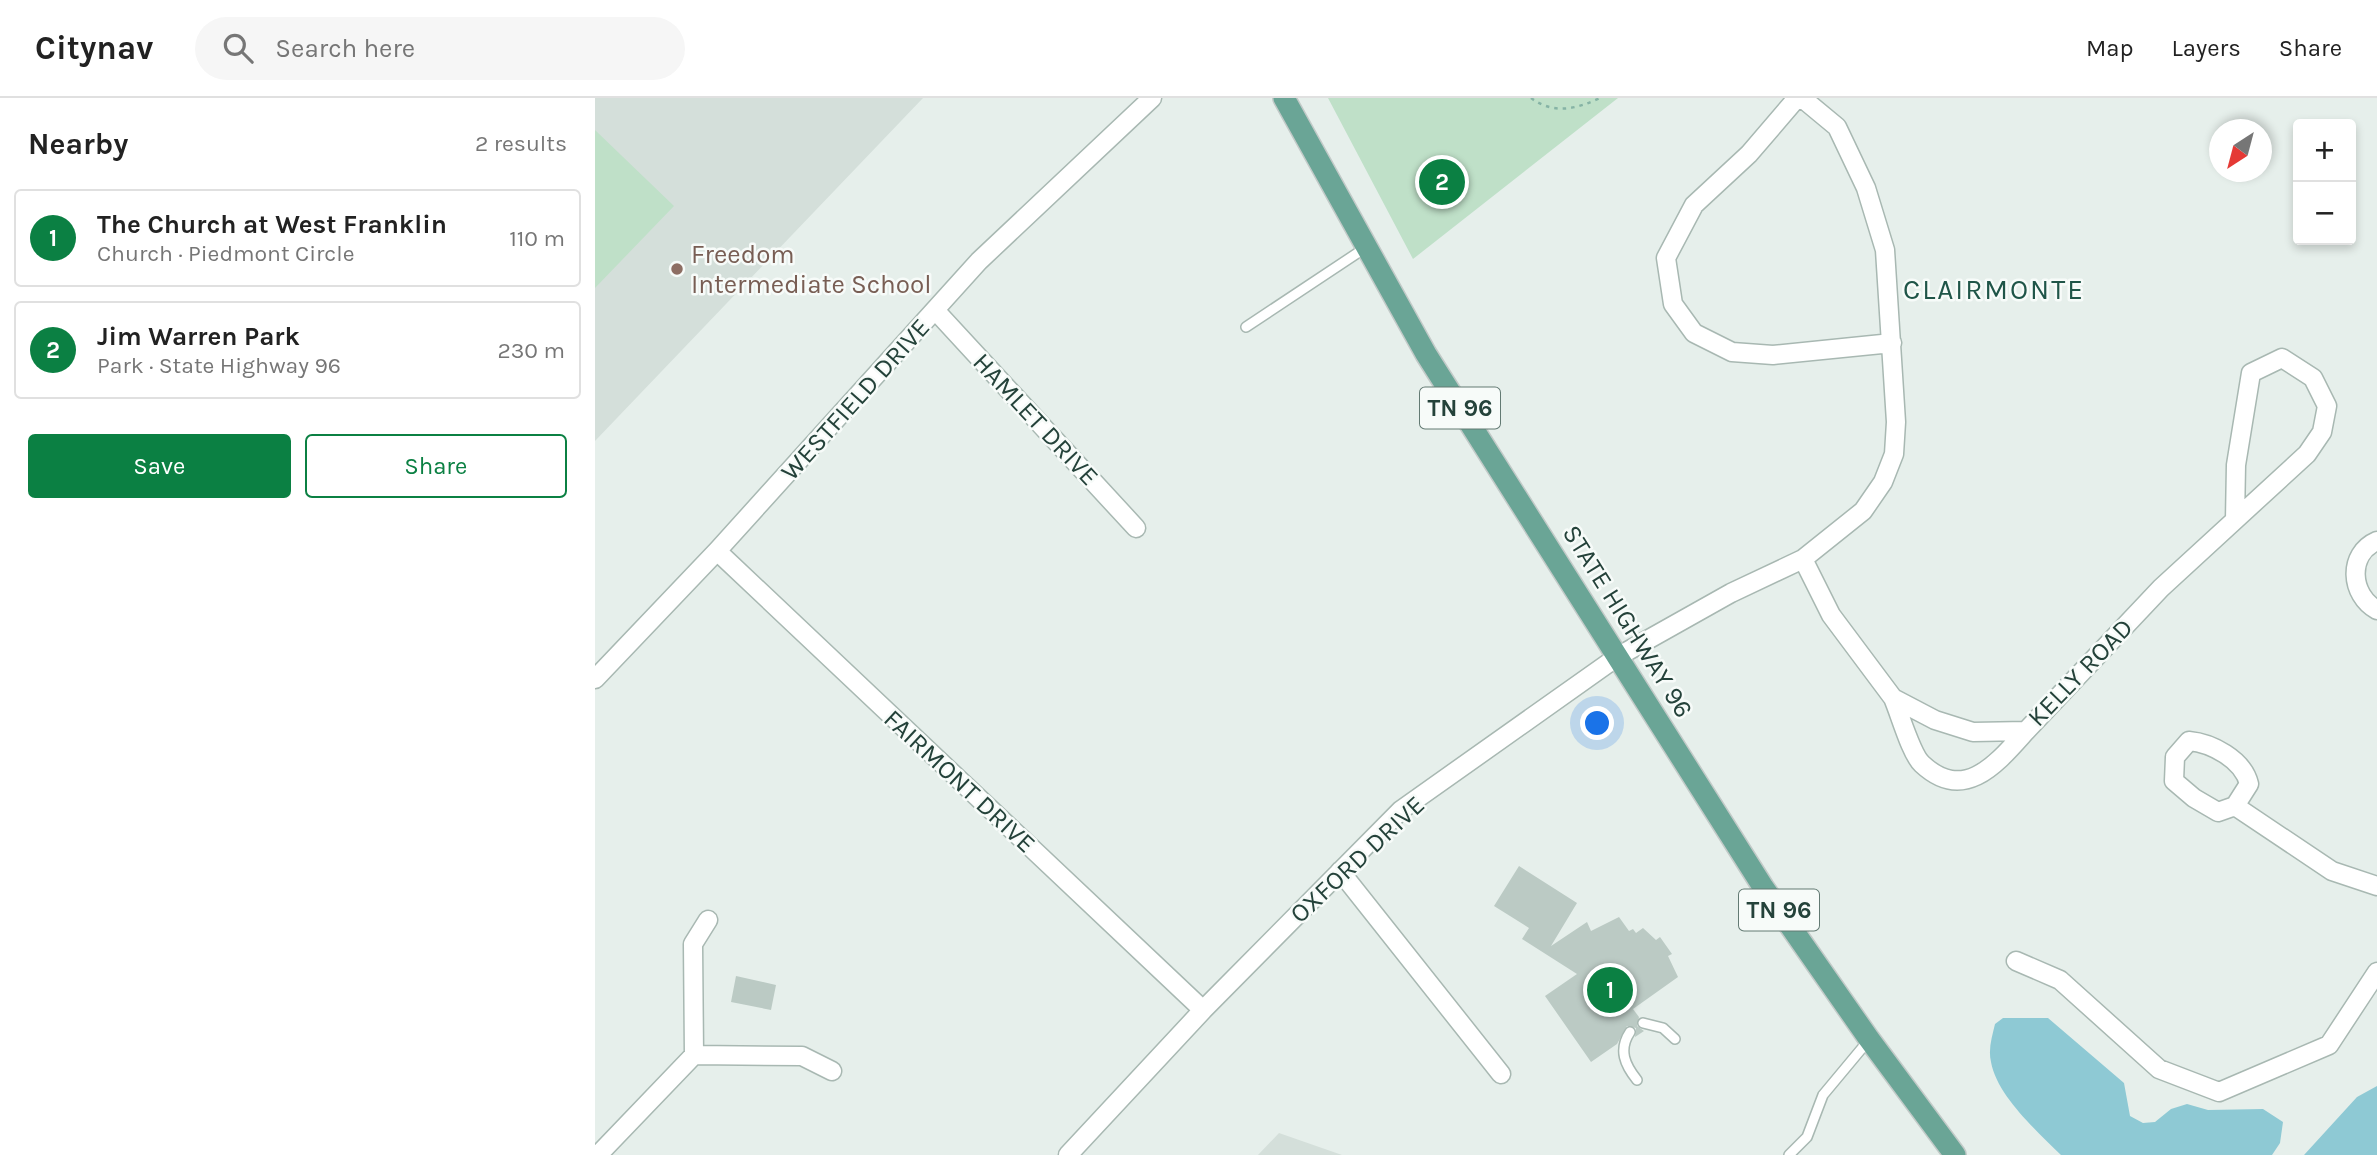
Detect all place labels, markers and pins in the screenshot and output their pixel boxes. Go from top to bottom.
pin: 2 [1419,156,1465,208]
place label: Freedom Intermediate School [691,239,931,300]
marker: Freedom Intermediate School [669,261,685,277]
pin: 1 [1587,964,1633,1016]

